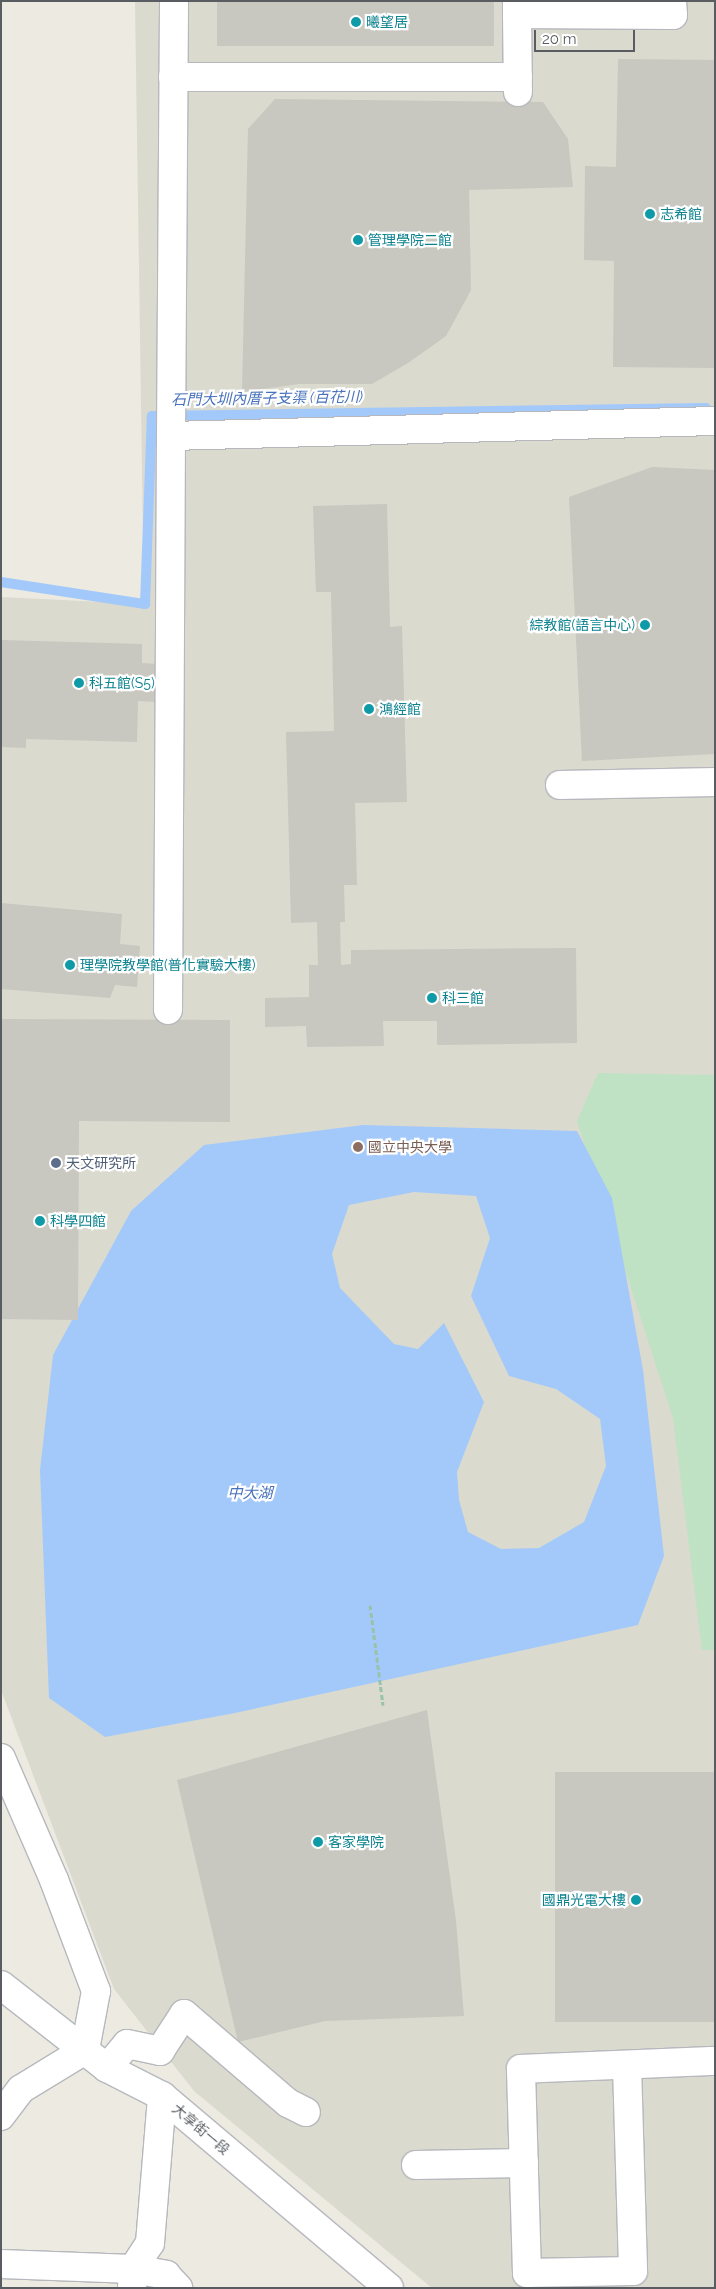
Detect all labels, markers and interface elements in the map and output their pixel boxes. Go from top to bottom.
place label: 曦望居 [366,14,408,30]
marker: 曦望居 [350,16,362,28]
scale bar [536,20,637,52]
text: 20 m [542,30,577,48]
place label: 志希館 [660,206,702,222]
marker: 志希館 [644,208,656,220]
place label: 管理學院二館 [368,232,452,248]
marker: 管理學院二館 [352,234,364,246]
water label: 石門大圳內厝子支渠 (百花川) [171,388,363,410]
place label: 綜教館(語言中心) [529,617,635,633]
marker: 綜教館(語言中心) [639,619,651,631]
place label: 科五館(S5) [89,675,155,691]
marker: 科五館(S5) [73,677,85,689]
place label: 鴻經館 [379,701,421,717]
marker: 鴻經館 [363,703,375,715]
place label: 理學院教學館(普化實驗大樓) [80,957,256,973]
marker: 理學院教學館(普化實驗大樓) [64,959,76,971]
place label: 科三館 [442,990,484,1006]
marker: 科三館 [426,992,438,1004]
place label: 國立中央大學 [368,1139,452,1155]
marker: 國立中央大學 [352,1141,364,1153]
place label: 天文研究所 [66,1155,136,1171]
marker: 天文研究所 [50,1157,62,1169]
place label: 科學四館 [50,1213,106,1229]
marker: 科學四館 [34,1215,46,1227]
water label: 中大湖 [228,1485,272,1503]
place label: 客家學院 [328,1834,384,1850]
marker: 客家學院 [312,1836,324,1848]
place label: 國鼎光電大樓 [542,1892,626,1908]
marker: 國鼎光電大樓 [630,1894,642,1906]
street label: 大享街一段 [169,2100,233,2158]

